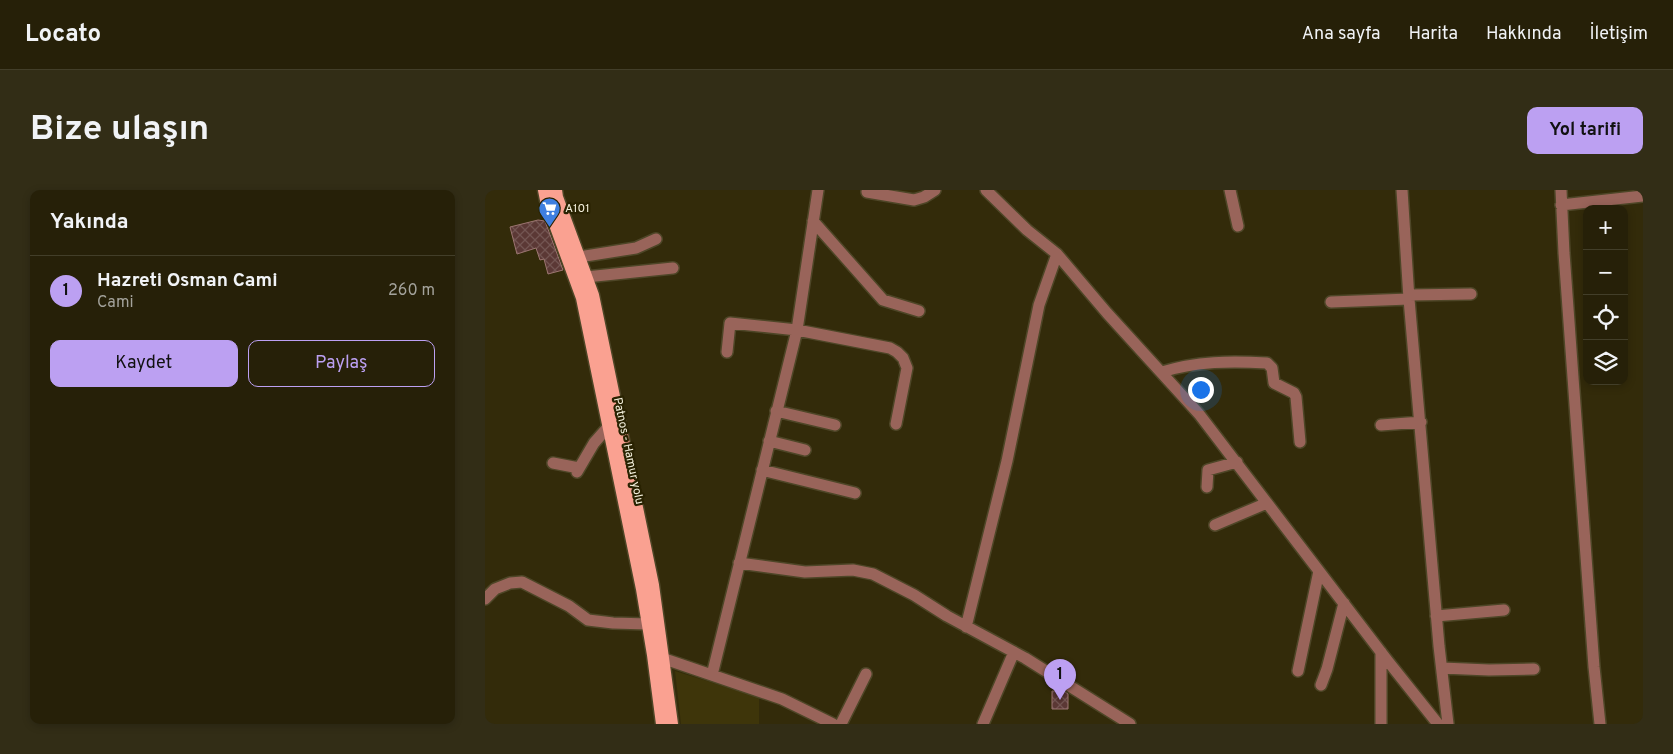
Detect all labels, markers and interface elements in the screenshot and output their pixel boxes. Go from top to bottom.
text: Locato [25,20,101,50]
text: Ana sayfa [1302,23,1381,46]
text: Harita [1409,23,1458,46]
text: Hakkında [1486,23,1561,46]
text: İletişim [1589,23,1648,46]
button: Yol tarifi [1527,107,1643,154]
text: Bize ulaşın [30,108,209,152]
supermarket icon: A101 [537,197,561,228]
place label: A101 [565,201,590,217]
map controls [1583,205,1628,385]
button: + [1583,205,1628,250]
text: Yakında [50,209,129,236]
button: − [1583,250,1628,295]
text: Hazreti Osman Cami [97,269,278,293]
text: 1 [63,281,69,301]
text: 260 m [388,281,435,301]
text: Cami [97,293,134,313]
button: locate [1583,295,1628,340]
button: Kaydet [50,340,238,387]
button: Paylaş [248,340,435,387]
button: layers [1583,340,1628,385]
your location [1188,377,1214,403]
street label: Patnos - Hamur yolu [609,396,647,506]
pin: 1 [1044,659,1076,700]

